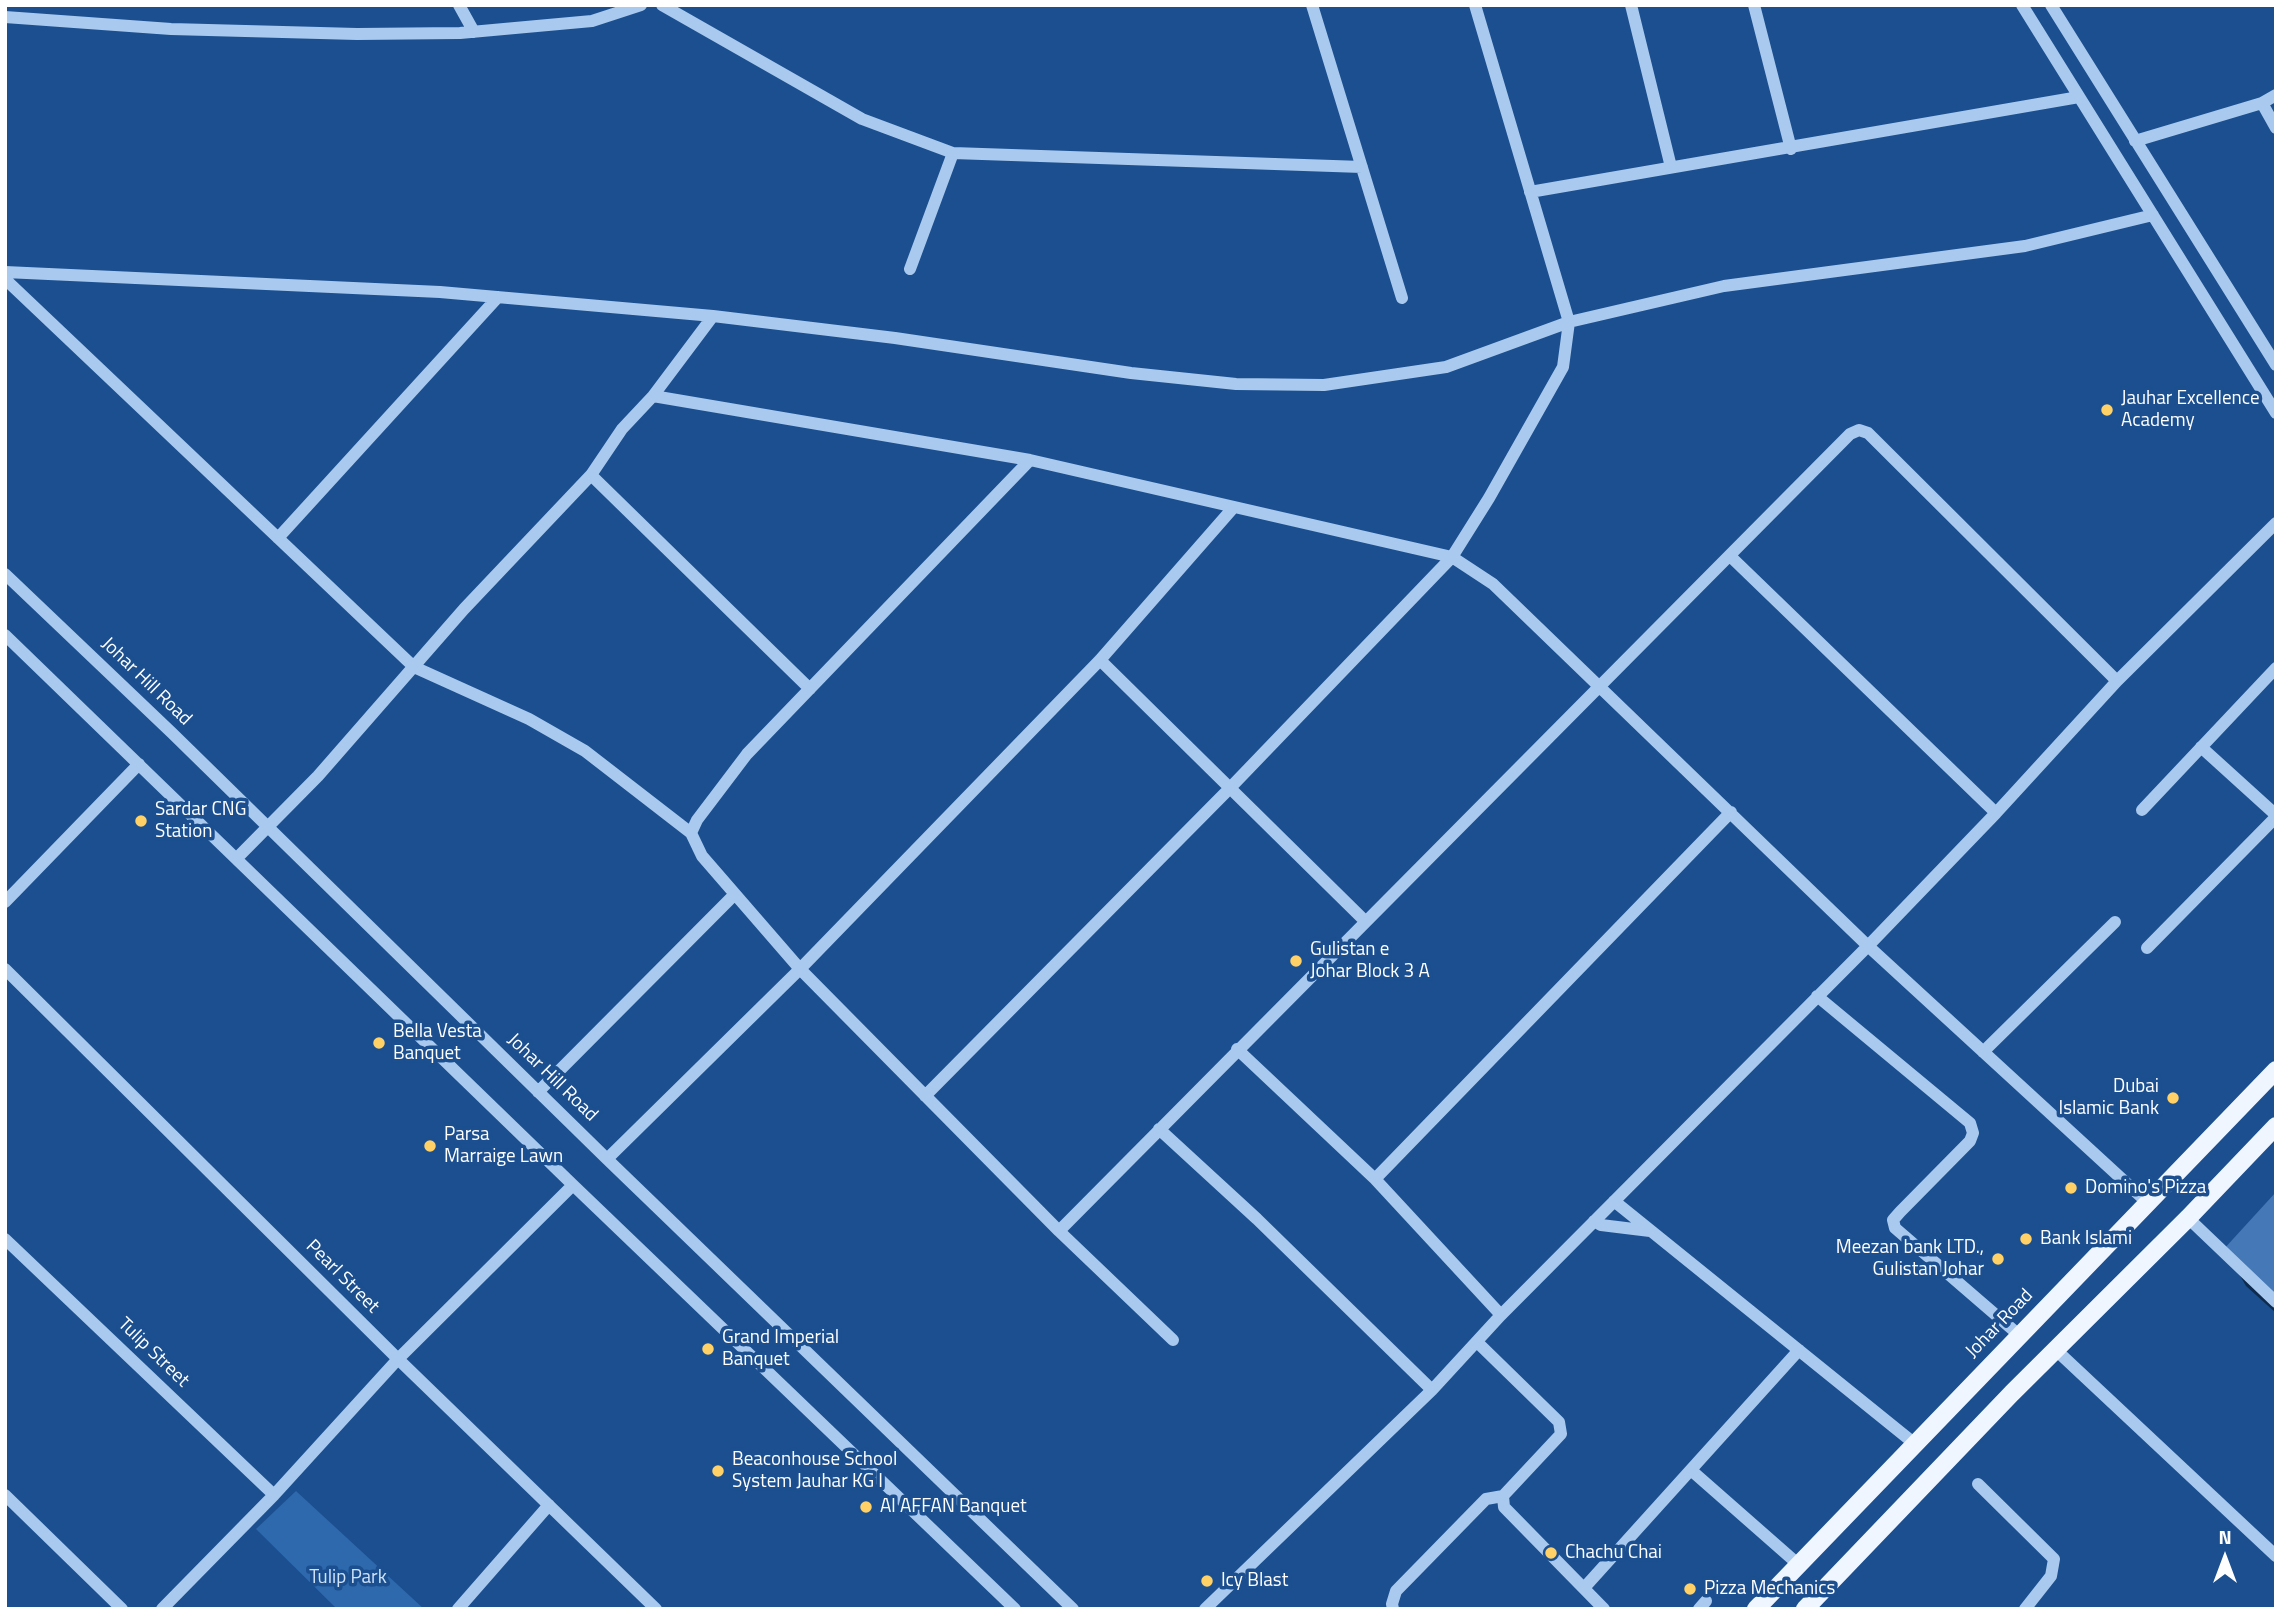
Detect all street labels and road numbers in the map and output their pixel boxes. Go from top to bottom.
street label: Johar Hill Road [96,633,196,731]
street label: Johar Hill Road [502,1029,602,1127]
street label: Pearl Street [301,1236,383,1318]
street label: Johar Road [1962,1285,2038,1363]
street label: Tulip Street [113,1313,193,1393]

